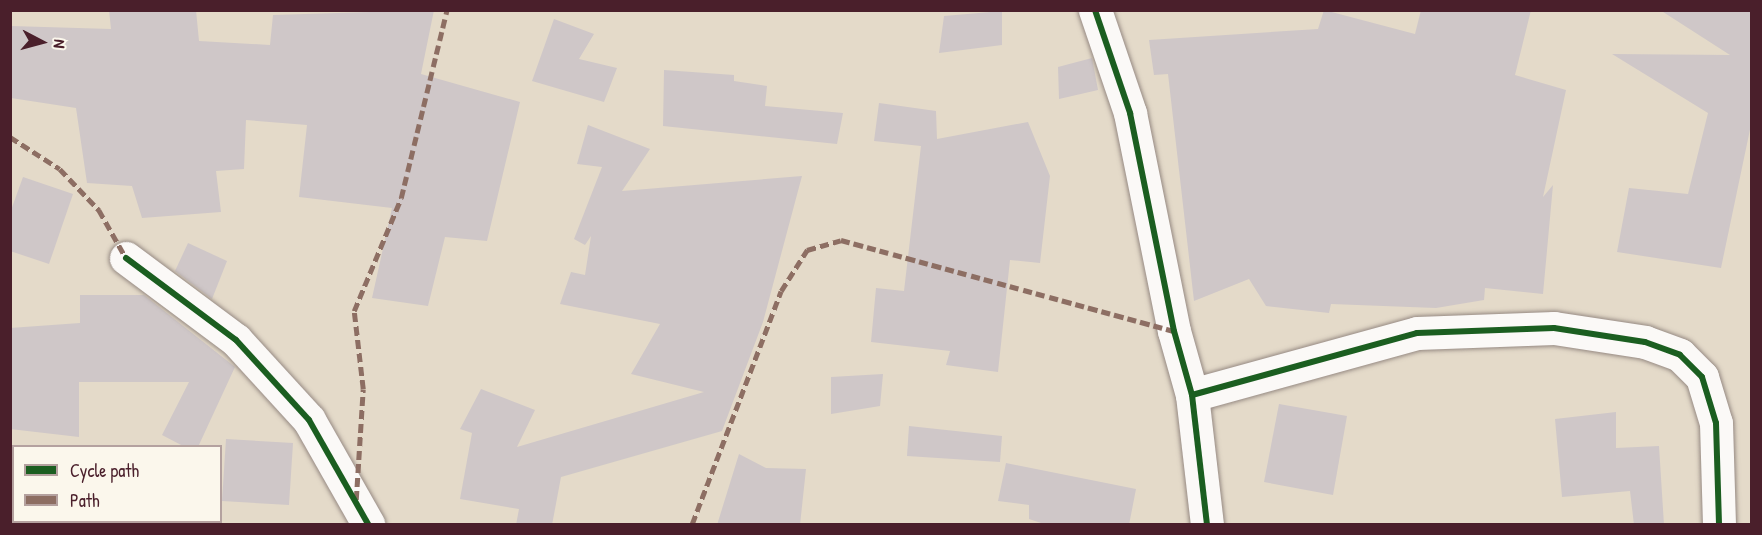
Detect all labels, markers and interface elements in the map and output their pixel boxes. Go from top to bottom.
north arrow [12,12,72,72]
text: N [49,38,71,49]
legend [12,445,222,523]
text: Cycle path [70,458,139,483]
text: Path [70,488,99,513]

